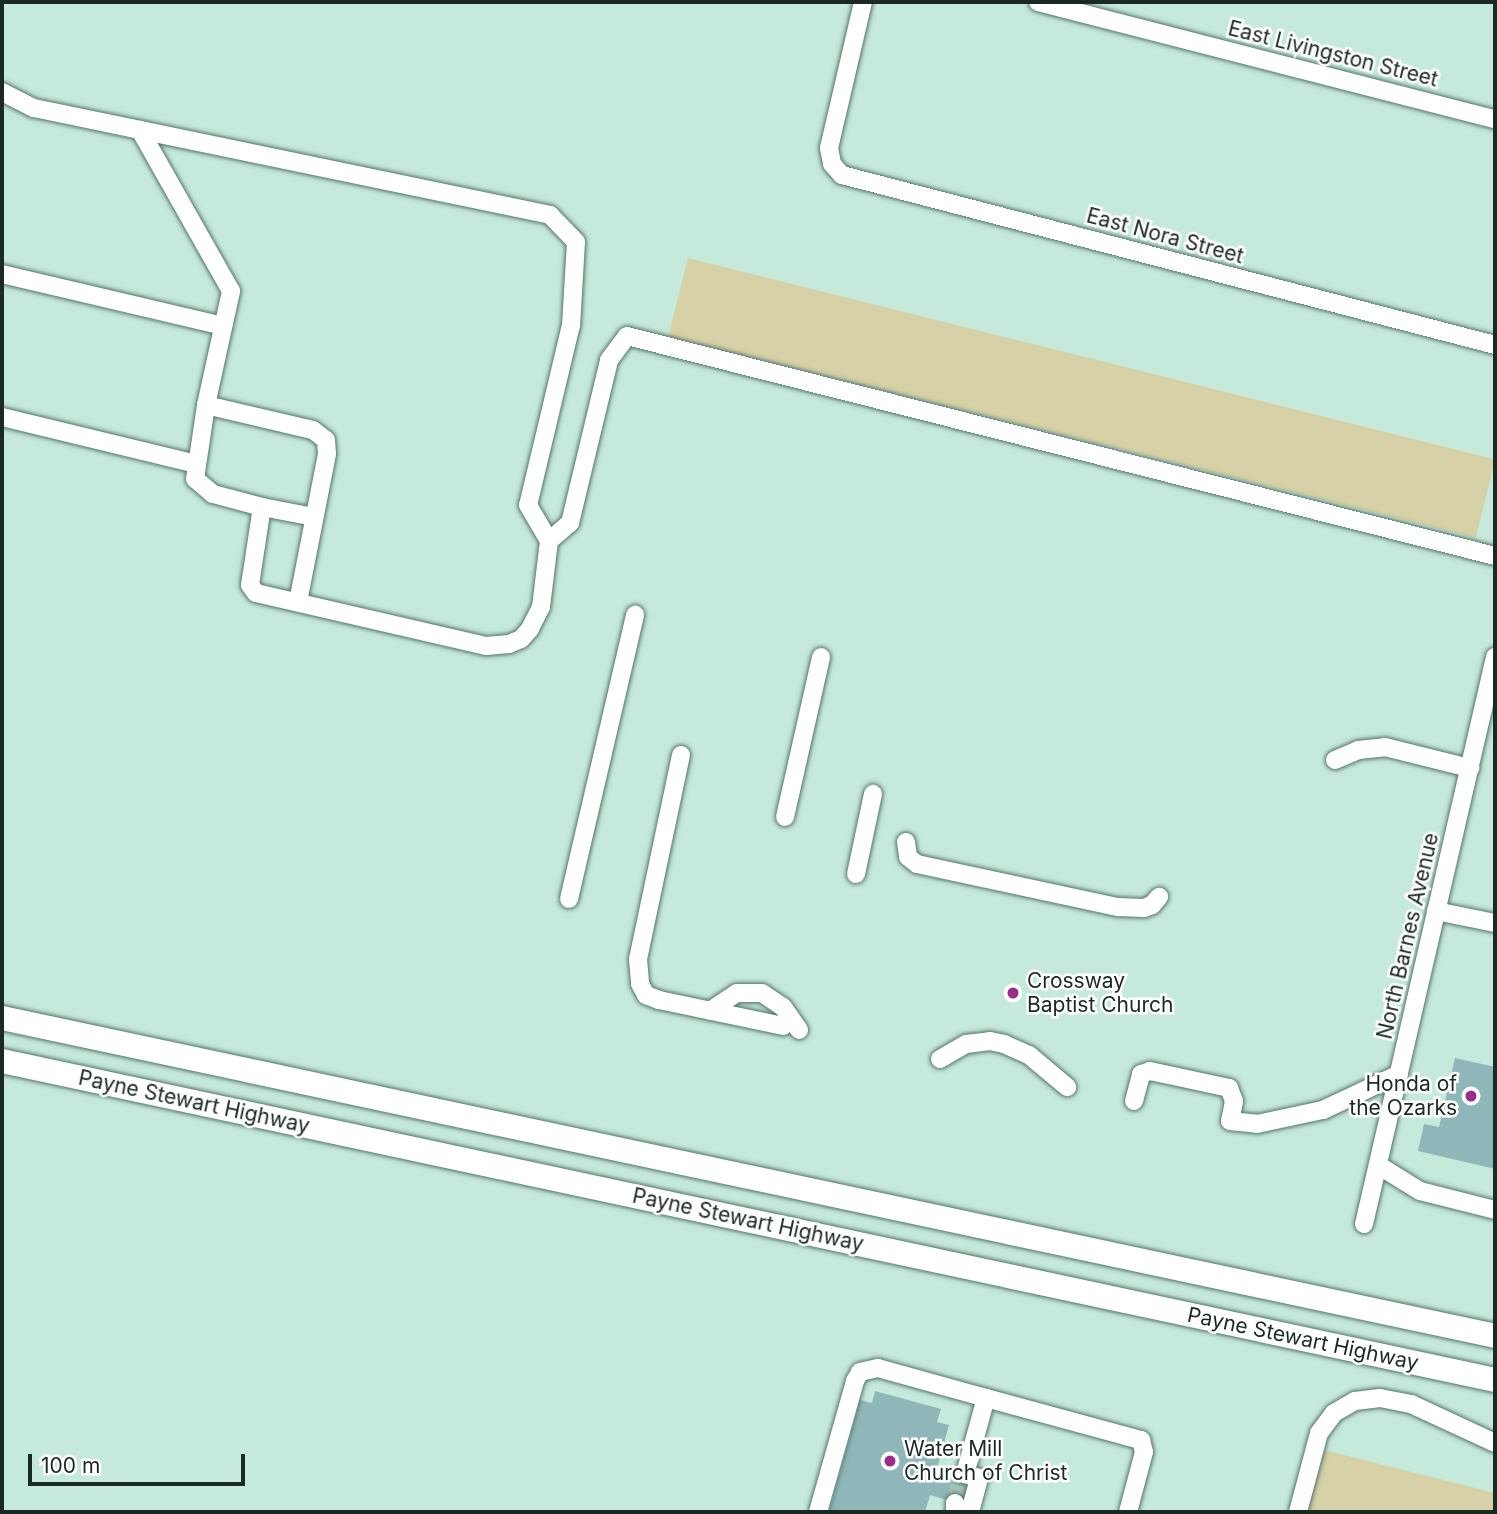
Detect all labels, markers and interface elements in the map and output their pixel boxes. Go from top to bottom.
street label: East Livingston Street [1225,16,1441,92]
street label: East Nora Street [1084,203,1246,269]
street label: North Barnes Avenue [1372,830,1444,1042]
place label: Crossway Baptist Church [1027,968,1173,1018]
marker: Crossway Baptist Church [1005,985,1021,1001]
street label: Payne Stewart Highway [76,1065,312,1139]
place label: Honda of the Ozarks [1349,1071,1457,1121]
marker: Honda of the Ozarks [1463,1088,1479,1104]
street label: Payne Stewart Highway [630,1183,866,1257]
street label: Payne Stewart Highway [1185,1302,1421,1376]
place label: Water Mill Church of Christ [904,1436,1067,1486]
scale bar [32,1440,248,1484]
text: 100 m [41,1453,100,1478]
marker: Water Mill Church of Christ [882,1453,898,1469]

